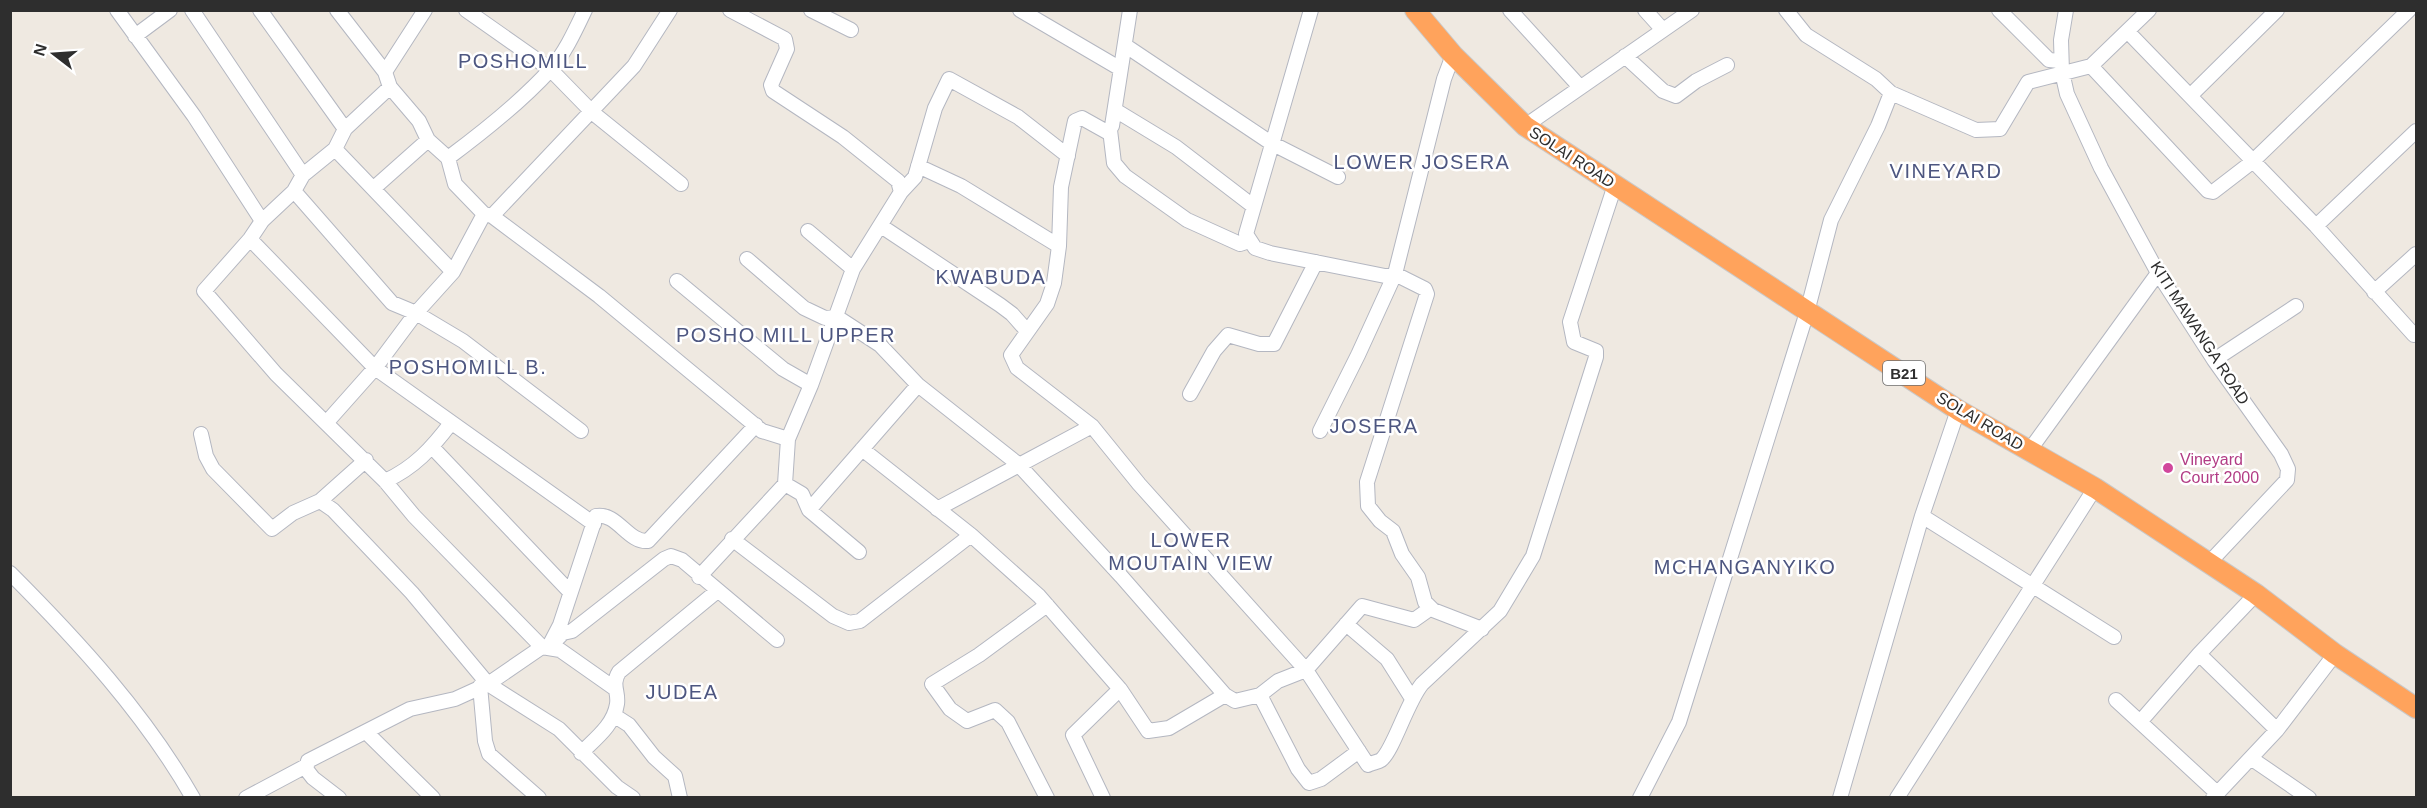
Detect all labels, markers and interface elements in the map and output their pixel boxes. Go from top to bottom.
north arrow [24,24,84,84]
text: N [30,42,50,58]
district label: POSHOMILL [458,50,588,72]
street label: SOLAI ROAD [1526,123,1618,191]
district label: LOWER JOSERA [1334,151,1510,173]
district label: VINEYARD [1890,160,2002,182]
street label: KITI MAWANGA ROAD [2147,258,2253,408]
district label: KWABUDA [936,266,1046,288]
district label: POSHO MILL UPPER [676,324,896,346]
district label: POSHOMILL B. [389,356,547,378]
road number: B21 [1883,361,1925,385]
street label: SOLAI ROAD [1934,389,2026,453]
district label: JOSERA [1329,415,1419,437]
place label: Vineyard Court 2000 [2180,451,2259,486]
marker: Vineyard Court 2000 [2161,461,2175,475]
district label: LOWER MOUTAIN VIEW [1108,529,1274,574]
district label: MCHANGANYIKO [1654,556,1836,578]
district label: JUDEA [645,681,719,703]

